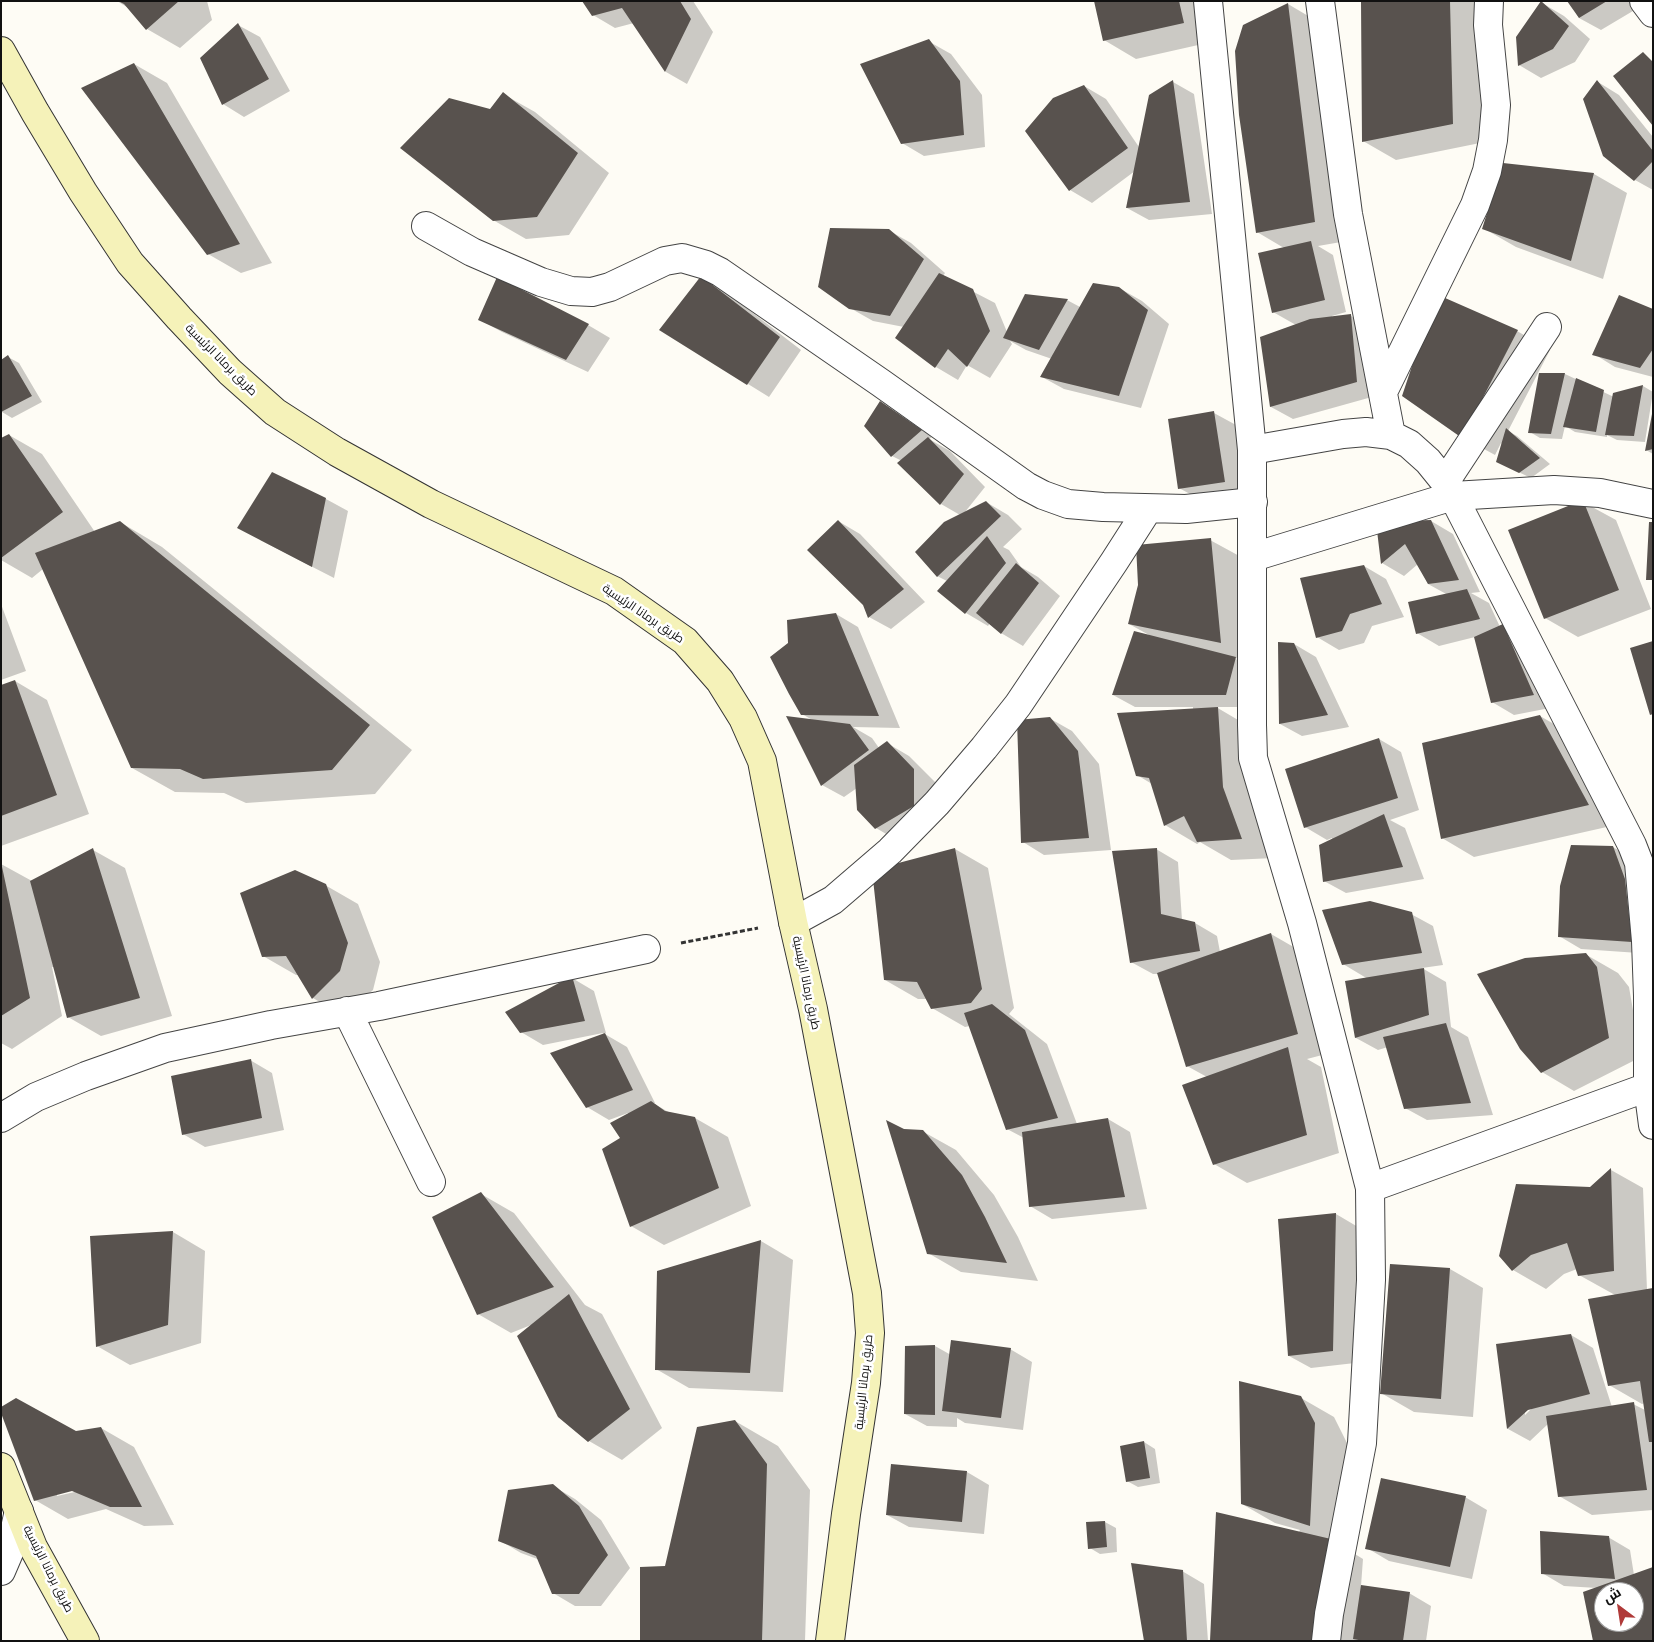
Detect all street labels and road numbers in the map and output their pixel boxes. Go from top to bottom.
street label: طريق برمانا الرئيسية [182,321,260,399]
street label: طريق برمانا الرئيسية [599,581,687,647]
street label: طريق برمانا الرئيسية [789,935,823,1031]
street label: طريق برمانا الرئيسية [852,1334,876,1430]
street label: طريق برمانا الرئيسية [20,1523,76,1615]

